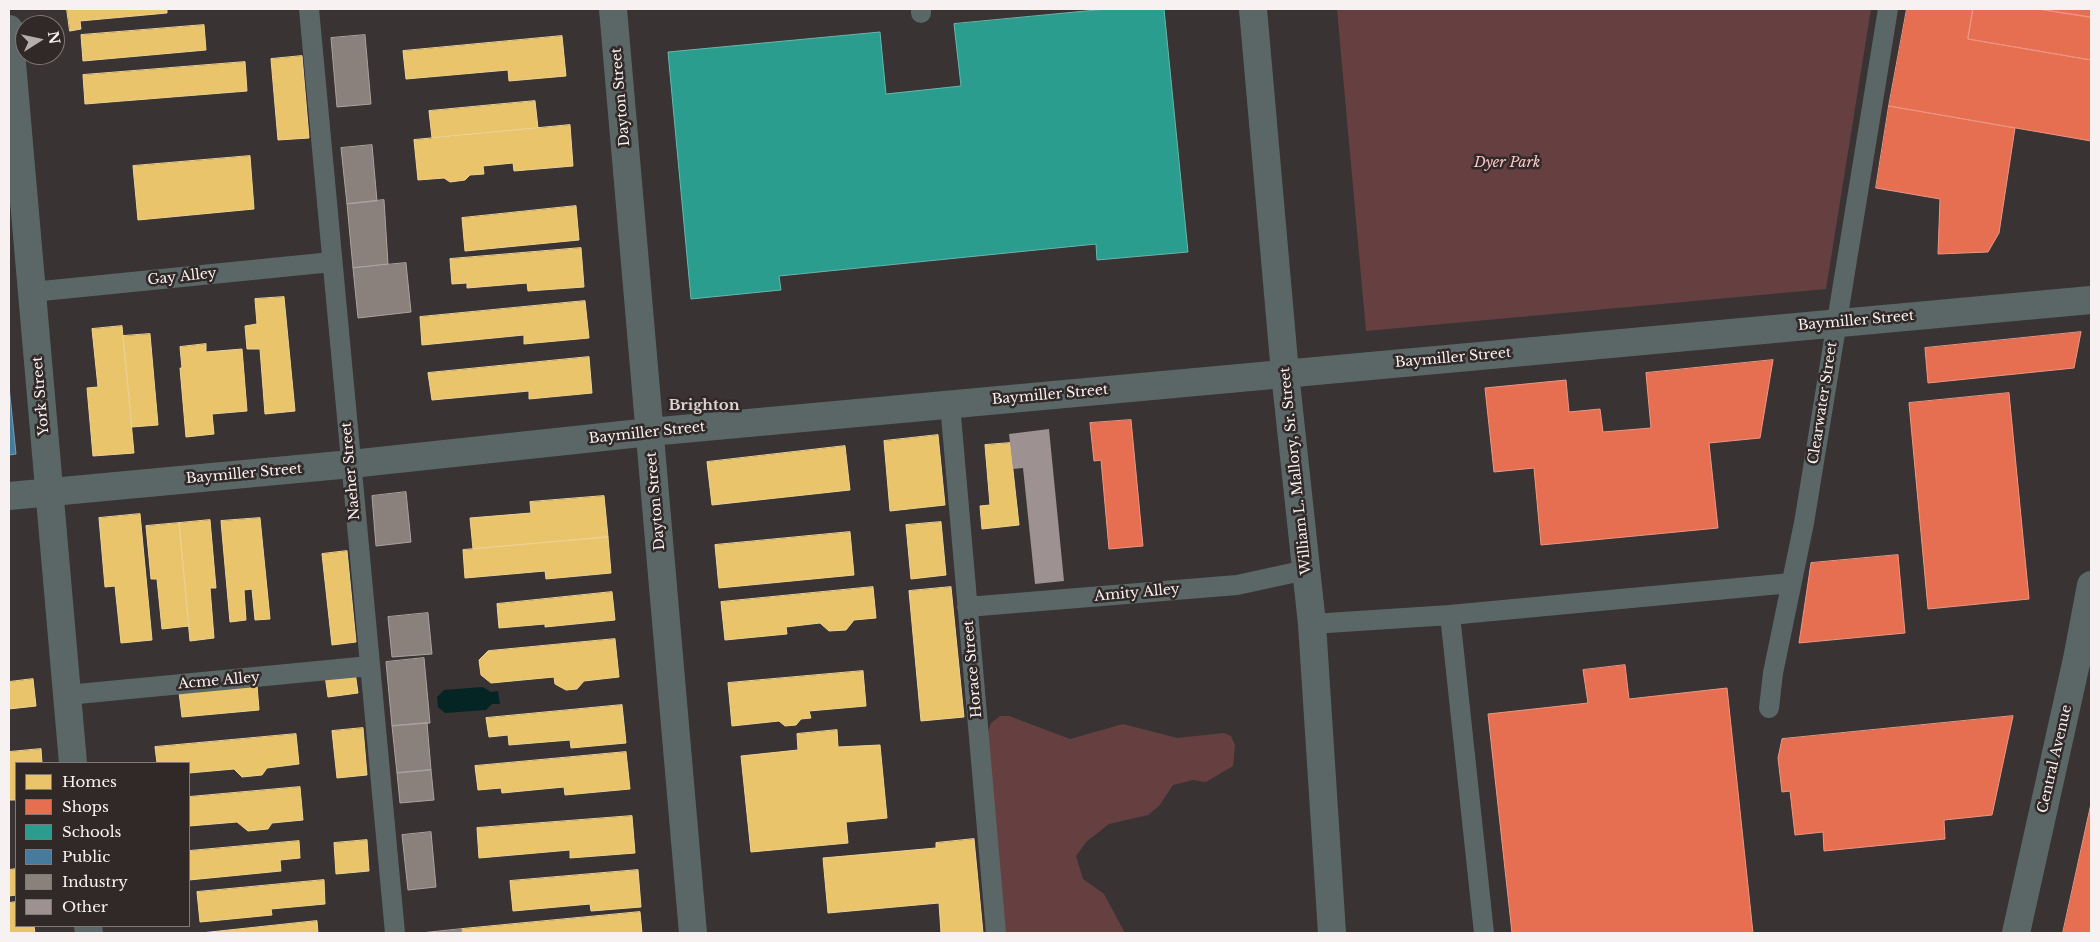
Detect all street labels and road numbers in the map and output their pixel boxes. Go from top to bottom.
street label: Dayton Street [608,47,634,147]
street label: Gay Alley [147,265,217,289]
street label: Baymiller Street [1797,308,1915,334]
street label: Clearwater Street [1805,340,1841,466]
street label: Baymiller Street [1394,345,1512,371]
street label: York Street [29,356,53,436]
street label: William L. Mallory, Sr. Street [1277,366,1315,576]
street label: Baymiller Street [991,382,1109,408]
street label: Baymiller Street [588,419,706,447]
street label: Naeher Street [338,421,364,521]
street label: Dayton Street [643,451,669,551]
street label: Baymiller Street [185,461,303,487]
street label: Amity Alley [1094,581,1180,605]
street label: Horace Street [960,620,986,718]
street label: Acme Alley [178,669,260,693]
street label: Central Avenue [2034,703,2076,815]

